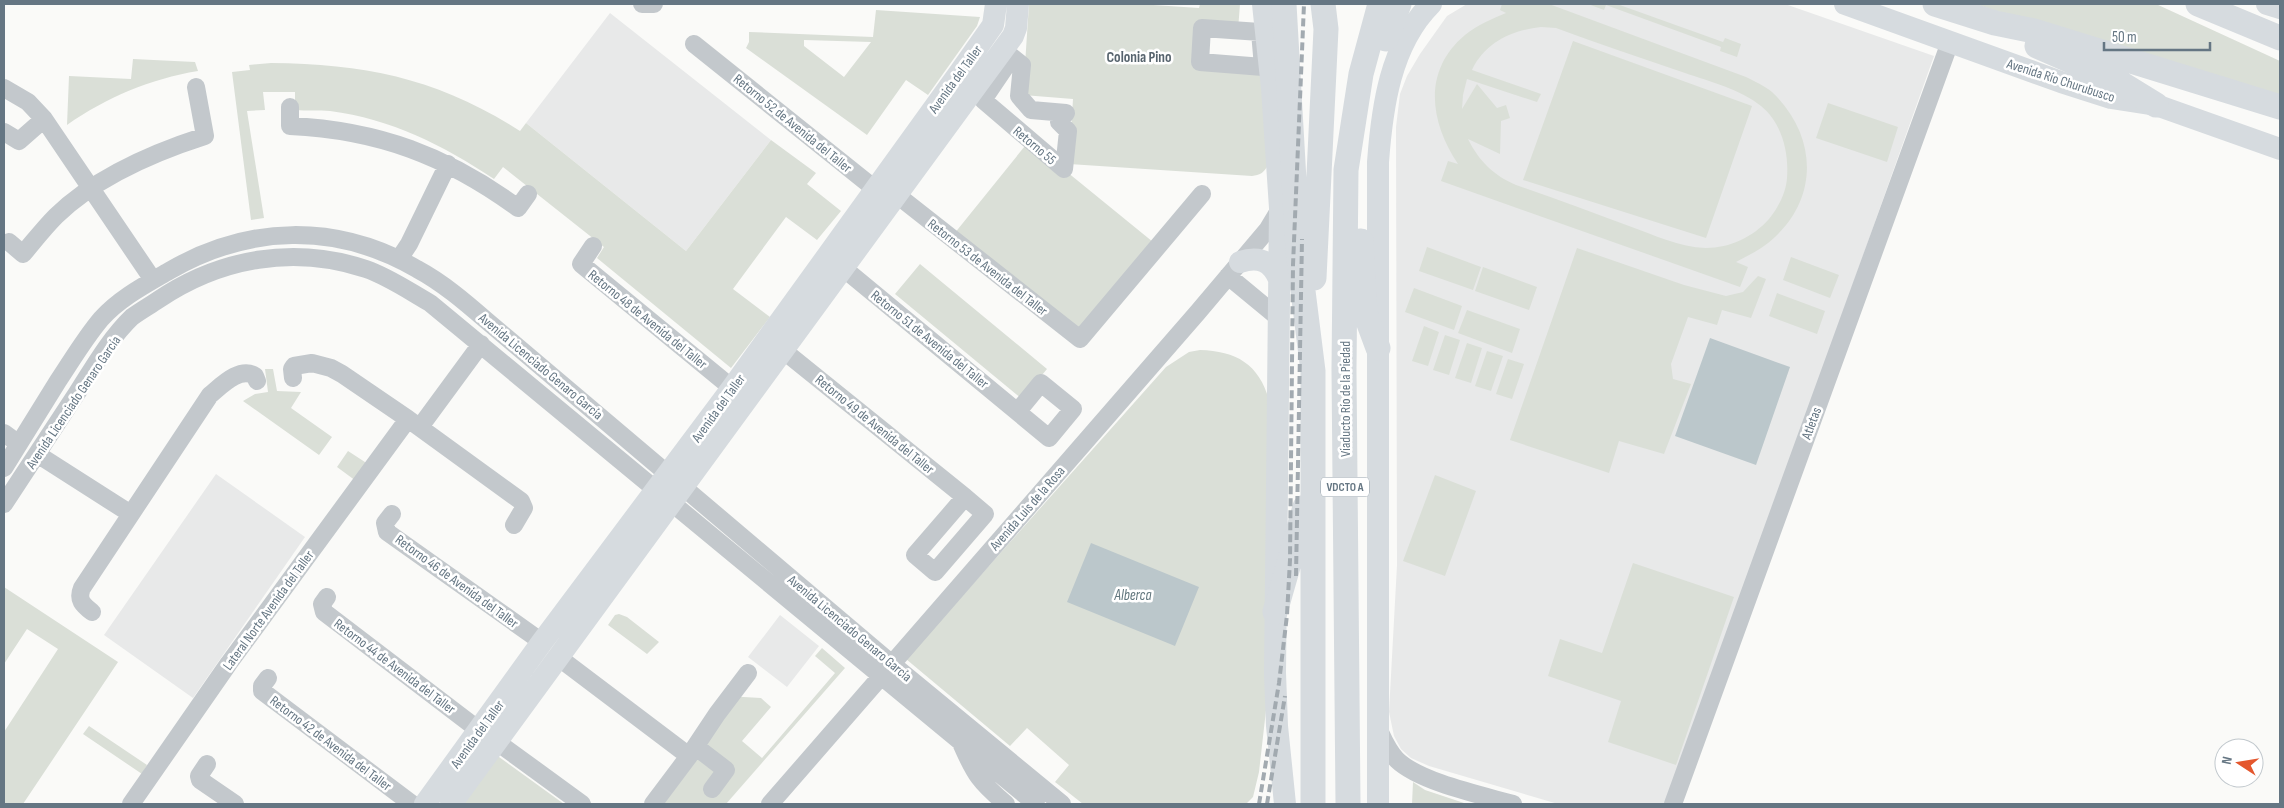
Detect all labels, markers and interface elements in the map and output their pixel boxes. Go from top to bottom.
scale bar [2104,20,2210,52]
text: 50 m [2112,28,2137,47]
street label: Avenida del Taller [924,42,986,118]
district label: Colonia Pino [1107,48,1171,67]
street label: Avenida Río Churubusco [2004,55,2117,106]
street label: Retorno 52 de Avenida del Taller [730,70,855,176]
street label: Retorno 55 [1010,122,1060,169]
street label: Retorno 53 de Avenida del Taller [924,215,1051,319]
street label: Retorno 48 de Avenida del Taller [585,266,711,373]
street label: Retorno 51 de Avenida del Taller [867,287,992,392]
street label: Avenida Licenciado Genaro García [474,309,606,423]
street label: Avenida Licenciado Genaro García [22,333,124,473]
street label: Viaducto Río de la Piedad [1337,341,1354,457]
street label: Avenida del Taller [687,371,749,447]
street label: Retorno 49 de Avenida del Taller [812,371,938,478]
street label: Atletas [1797,405,1825,443]
street label: Avenida Luis de la Rosa [986,463,1069,555]
road number: VDCTO A [1321,478,1369,497]
street label: Retorno 46 de Avenida del Taller [392,531,522,632]
street label: Lateral Norte Avenida del Taller [219,547,317,673]
street label: Avenida Licenciado Genaro García [783,571,915,685]
water label: Alberca [1113,586,1152,605]
street label: Retorno 44 de Avenida del Taller [331,615,459,718]
street label: Retorno 42 de Avenida del Taller [267,692,395,795]
street label: Avenida del Taller [446,697,508,773]
north arrow [2214,738,2264,788]
text: N [2218,755,2236,766]

